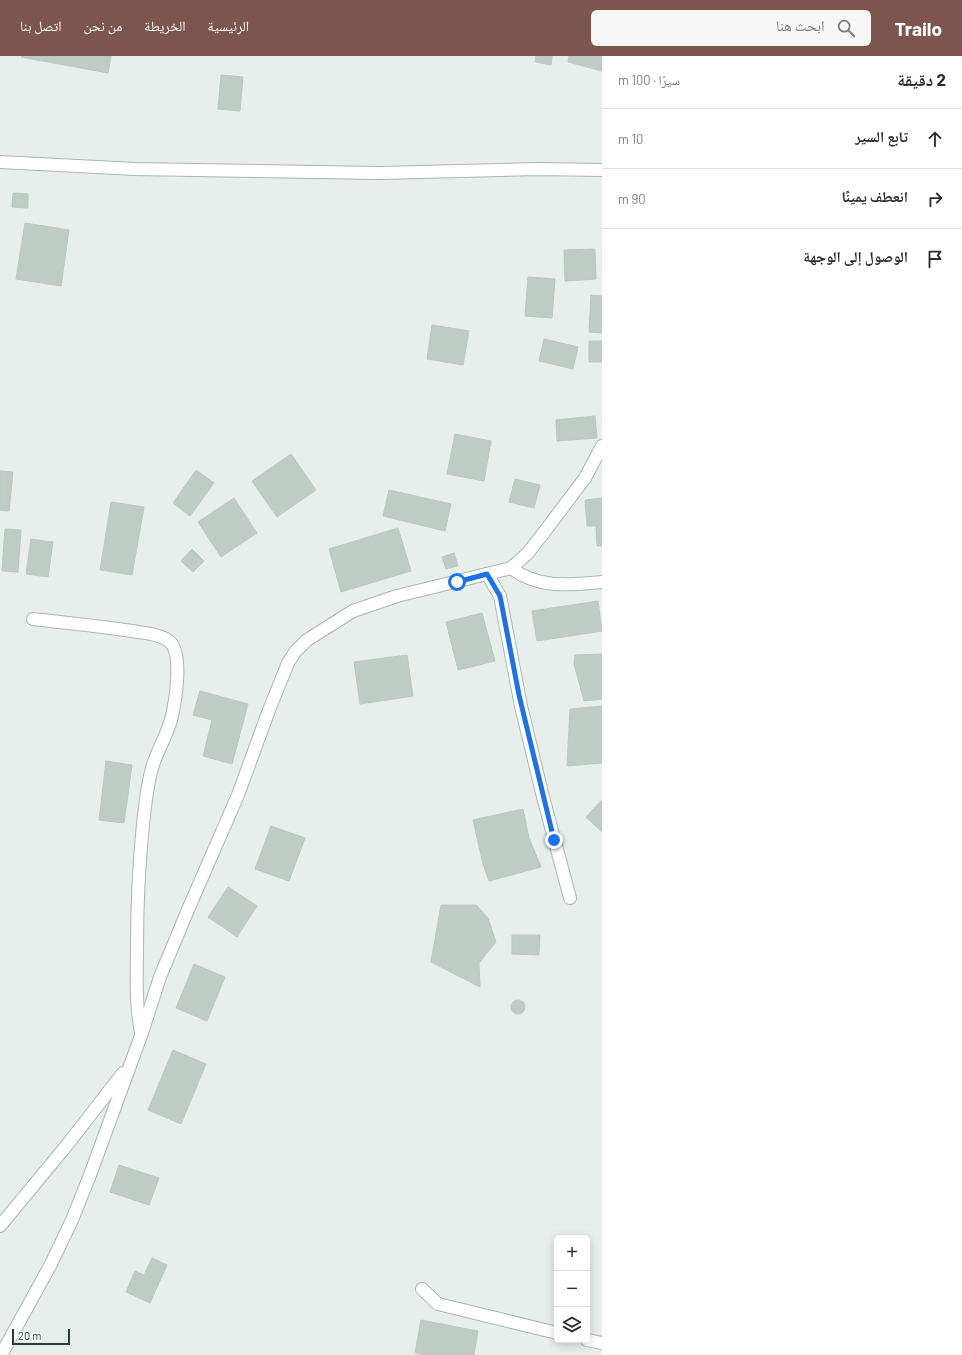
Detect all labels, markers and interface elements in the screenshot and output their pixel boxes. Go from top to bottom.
search box [591,10,871,46]
text: ابحث هنا [776,16,825,34]
text: اتصل بنا [20,17,62,34]
text: من نحن [84,17,122,34]
text: الخريطة [144,17,186,34]
text: الرئيسية [208,17,249,34]
icon: search [835,17,857,39]
text: Trailo [895,17,942,40]
text: 2 دقيقة [897,69,946,89]
text: سيرًا · 100 m [618,72,680,88]
text: تابع السير [855,127,908,145]
icon: ahead [924,128,946,150]
text: 10 m [618,131,643,147]
text: انعطف يمينًا [841,187,908,205]
icon: right [924,188,946,210]
text: 90 m [618,191,646,207]
text: الوصول إلى الوجهة [803,247,908,265]
icon: arrive [924,248,946,270]
route start [448,573,466,591]
route end [545,831,563,849]
map controls [554,1235,590,1343]
button: + [554,1235,590,1271]
button: − [554,1271,590,1307]
button: layers [554,1307,590,1343]
scale bar [12,1327,70,1346]
text: 20 m [18,1329,41,1342]

